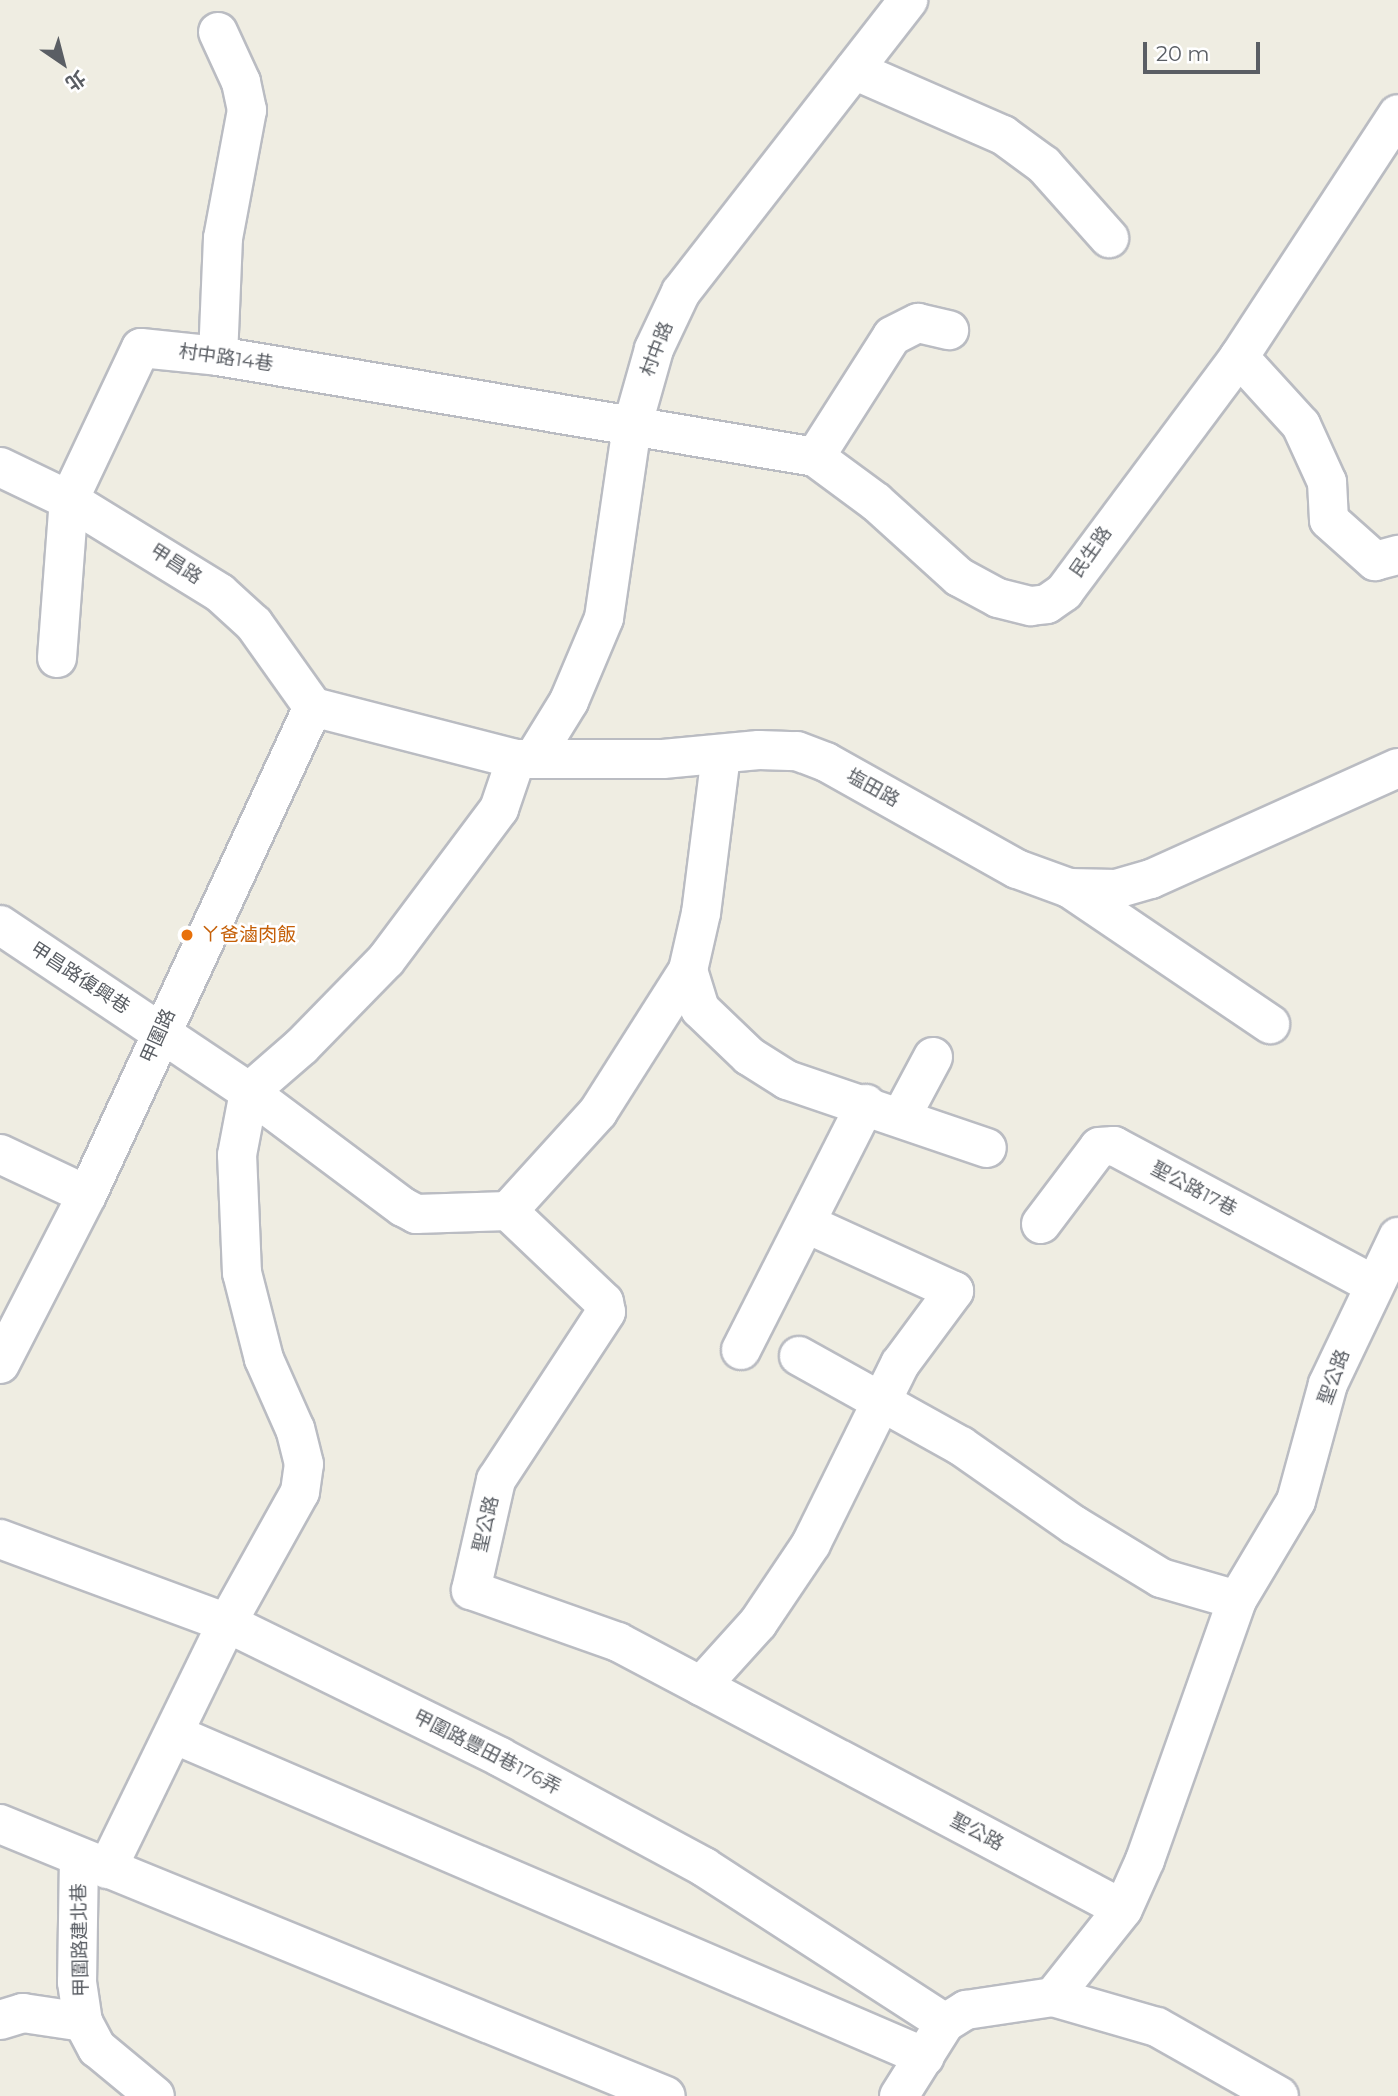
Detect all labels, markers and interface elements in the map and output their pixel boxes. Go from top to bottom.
north arrow [28,28,98,98]
scale bar [1146,28,1263,72]
text: 20 m [1156,41,1210,66]
text: 北 [61,66,90,95]
street label: 村中路 [636,318,678,380]
street label: 村中路14巷 [177,340,275,376]
street label: 民生路 [1065,522,1117,582]
street label: 甲昌路 [146,539,206,589]
street label: 塩田路 [843,764,903,812]
place label: ㄚ爸滷肉飯 [201,924,296,946]
marker: ㄚ爸滷肉飯 [179,927,195,943]
street label: 甲昌路復興巷 [26,937,134,1019]
street label: 甲圍路 [136,1005,180,1067]
street label: 聖公路17巷 [1147,1157,1241,1221]
street label: 聖公路 [1314,1346,1354,1408]
street label: 聖公路 [468,1494,504,1554]
street label: 甲圍路豐田巷176弄 [410,1705,564,1799]
street label: 聖公路 [946,1809,1008,1855]
street label: 甲圍路建北巷 [68,1883,92,1997]

